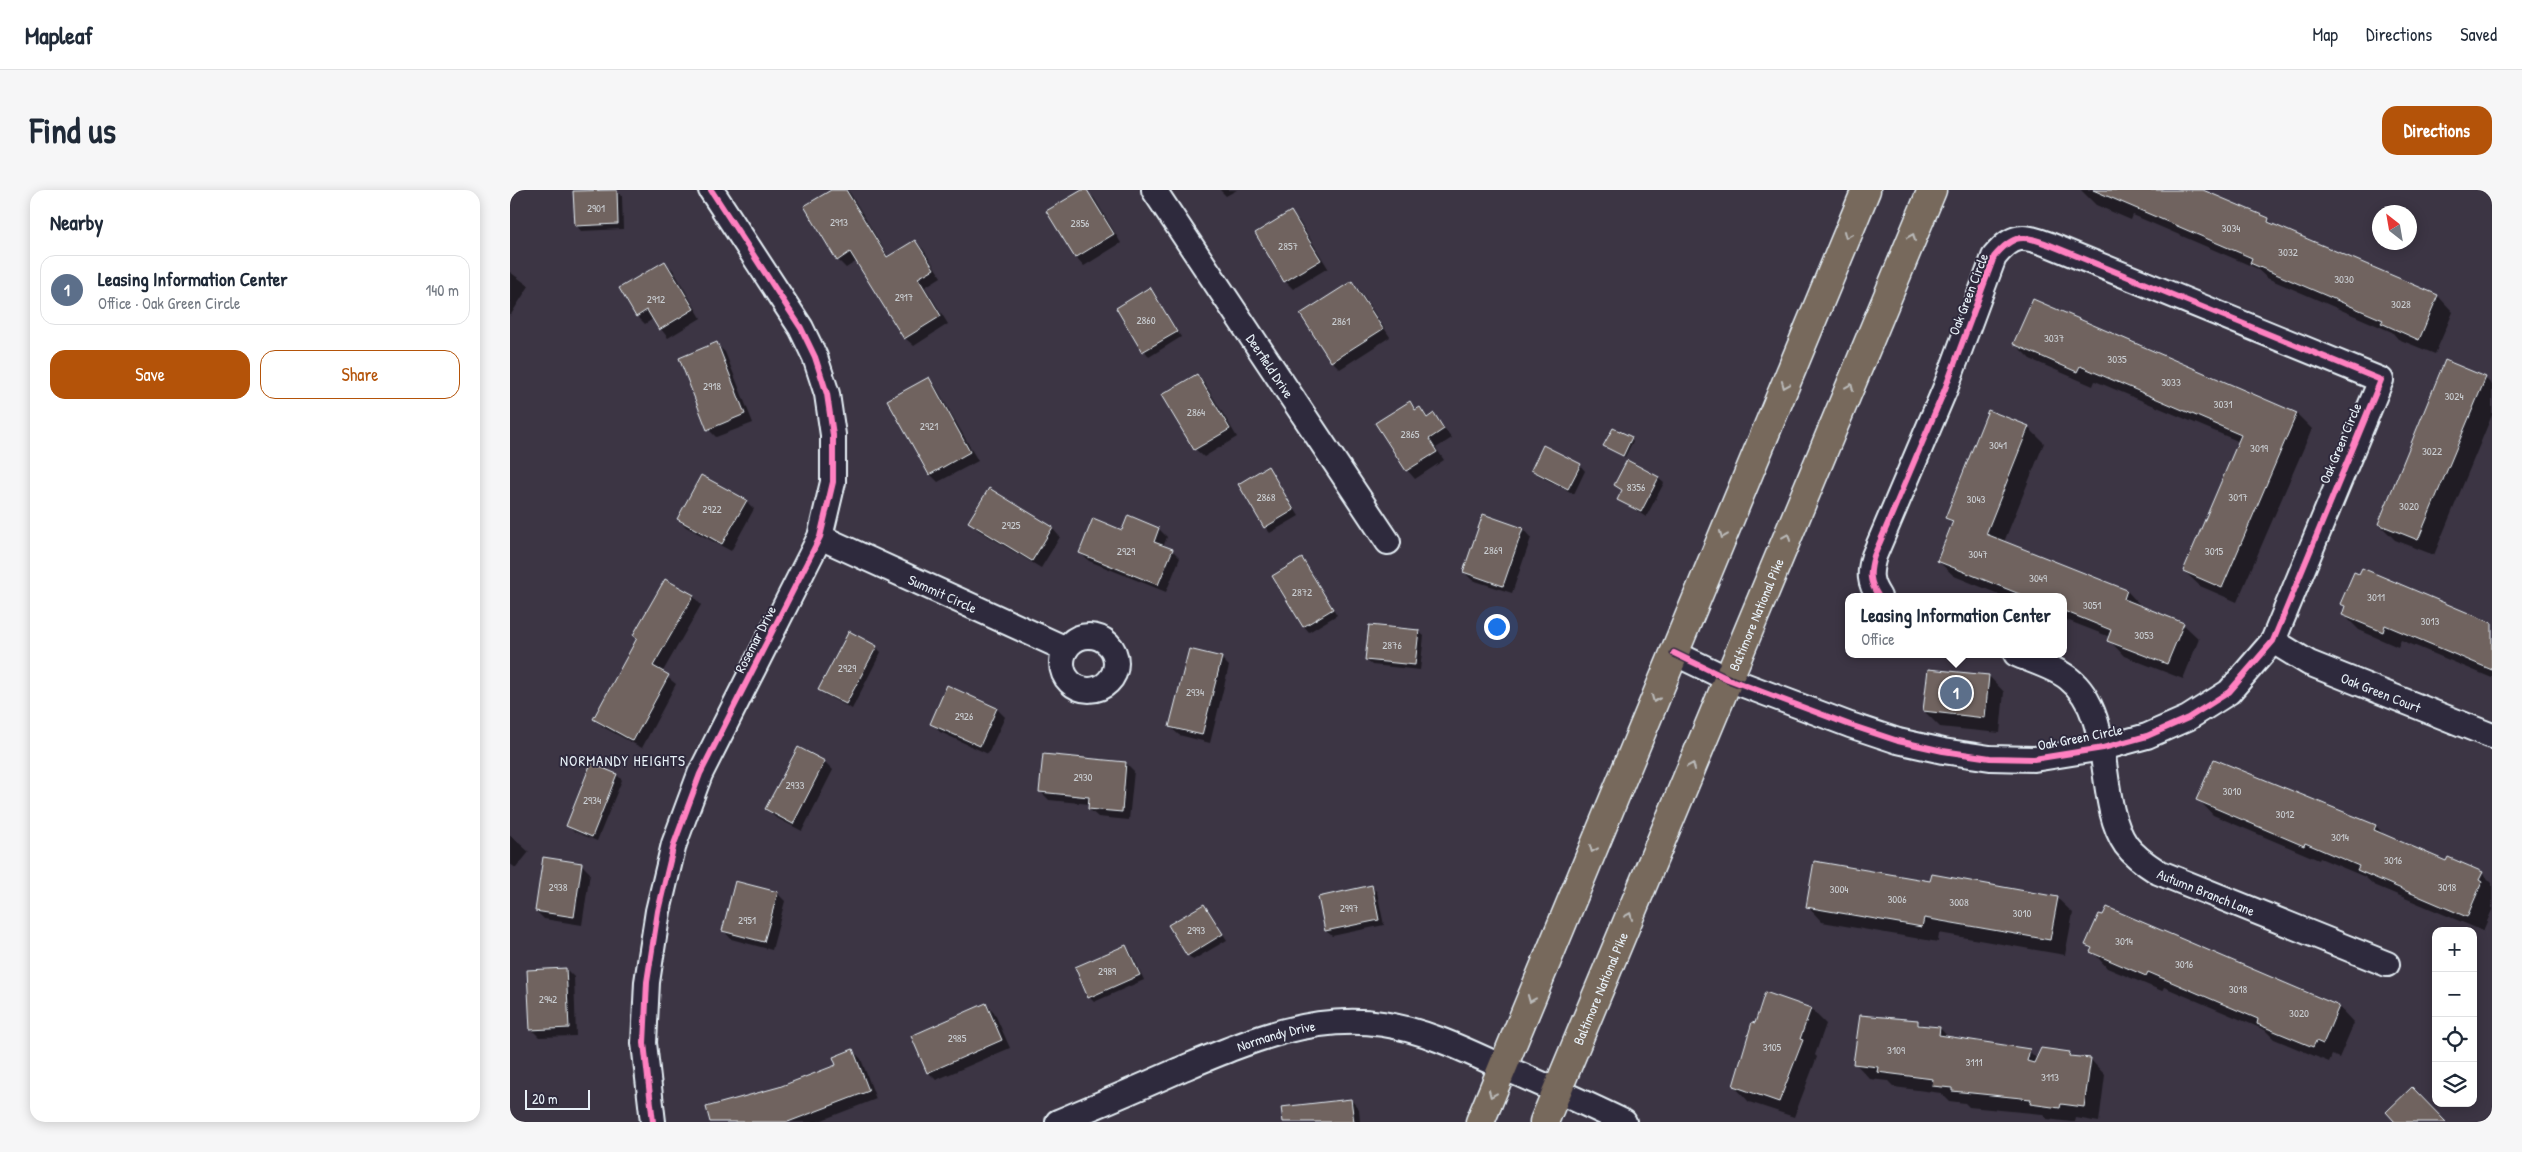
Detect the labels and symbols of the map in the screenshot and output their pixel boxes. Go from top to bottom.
house number: 2901 [587,201,605,215]
north arrow [2372,205,2417,250]
house number: 2913 [830,215,848,229]
house number: 2856 [1071,216,1090,230]
house number: 3034 [2222,221,2240,235]
one-way arrow [1843,230,1854,239]
one-way arrow [1906,233,1916,242]
house number: 2857 [1278,239,1298,253]
house number: 3032 [2278,245,2298,259]
street label: Oak Green Circle [1944,250,1992,338]
house number: 3030 [2334,272,2354,286]
house number: 2917 [895,290,913,304]
house number: 2912 [647,292,665,306]
house number: 3028 [2391,297,2411,311]
house number: 2860 [1136,313,1156,327]
house number: 2861 [1332,314,1350,328]
street label: Deerfield Drive [1243,330,1299,402]
house number: 3037 [2044,331,2064,345]
house number: 3035 [2107,352,2127,366]
house number: 3033 [2161,375,2181,389]
house number: 2918 [703,379,721,393]
one-way arrow [1781,380,1792,389]
one-way arrow [1843,383,1854,392]
house number: 3024 [2444,389,2464,403]
house number: 3031 [2214,397,2232,411]
street label: Oak Green Circle [2314,399,2366,486]
house number: 2864 [1187,405,1205,419]
house number: 2921 [920,419,938,433]
house number: 2865 [1401,427,1420,441]
house number: 3041 [1989,438,2007,452]
house number: 3019 [2250,441,2268,455]
house number: 3022 [2422,444,2442,458]
house number: 8356 [1627,480,1646,494]
house number: 2868 [1256,490,1276,504]
house number: 3017 [2228,490,2248,504]
house number: 3043 [1967,492,1986,506]
house number: 3020 [2399,499,2419,513]
house number: 2922 [702,502,722,516]
house number: 2925 [1002,518,1021,532]
one-way arrow [1719,530,1729,539]
one-way arrow [1781,533,1792,542]
house number: 2869 [1484,543,1502,557]
house number: 2929 [1117,544,1135,558]
house number: 3015 [2205,544,2224,558]
house number: 3047 [1968,547,1988,561]
street label: Baltimore National Pike [1723,555,1787,673]
street label: Summit Circle [906,569,981,617]
house number: 3049 [2029,571,2047,585]
house number: 2872 [1292,585,1312,599]
house number: 3011 [2367,590,2385,604]
house number: 3051 [2083,598,2101,612]
street label: Rosemar Drive [730,602,780,676]
your location [1484,614,1510,640]
house number: 3013 [2421,614,2439,628]
house number: 3053 [2134,628,2154,642]
house number: 2876 [1382,638,1402,652]
house number: 2929 [838,661,856,675]
street label: Oak Green Court [2339,667,2424,716]
pin: 1 [1940,674,1972,712]
house number: 2934 [1186,685,1204,699]
one-way arrow [1651,694,1661,702]
house number: 2926 [955,709,974,723]
street label: Oak Green Circle [2036,719,2124,755]
district label: NORMANDY HEIGHTS [560,750,686,771]
one-way arrow [1685,762,1696,771]
house number: 2930 [1073,770,1093,784]
house number: 2933 [785,778,805,792]
house number: 3010 [2223,784,2241,798]
house number: 2934 [583,793,601,807]
house number: 3012 [2276,807,2295,821]
house number: 3014 [2331,830,2349,844]
one-way arrow [1589,844,1600,853]
house number: 3016 [2384,853,2403,867]
street label: Autumn Branch Lane [2155,863,2258,920]
house number: 2938 [549,880,568,894]
house number: 3018 [2438,880,2457,894]
house number: 3004 [1830,882,1848,896]
house number: 3006 [1887,892,1907,906]
house number: 3008 [1949,895,1969,909]
house number: 2997 [1340,901,1358,915]
house number: 3010 [2013,906,2031,920]
one-way arrow [1623,912,1634,921]
house number: 2951 [738,913,756,927]
house number: 2993 [1187,923,1205,937]
street label: Baltimore National Pike [1568,929,1632,1047]
house number: 3014 [2115,934,2133,948]
house number: 3016 [2175,957,2194,971]
house number: 2989 [1098,964,1116,978]
house number: 3018 [2229,982,2248,996]
house number: 2942 [539,992,557,1006]
one-way arrow [1527,994,1538,1003]
house number: 3020 [2289,1006,2309,1020]
street label: Normandy Drive [1234,1015,1317,1055]
house number: 2985 [948,1031,967,1045]
house number: 3105 [1763,1040,1782,1054]
house number: 3109 [1887,1043,1905,1057]
house number: 3111 [1966,1055,1982,1069]
house number: 3113 [2041,1070,2059,1084]
scale bar [525,1087,590,1110]
one-way arrow [1487,1089,1498,1098]

